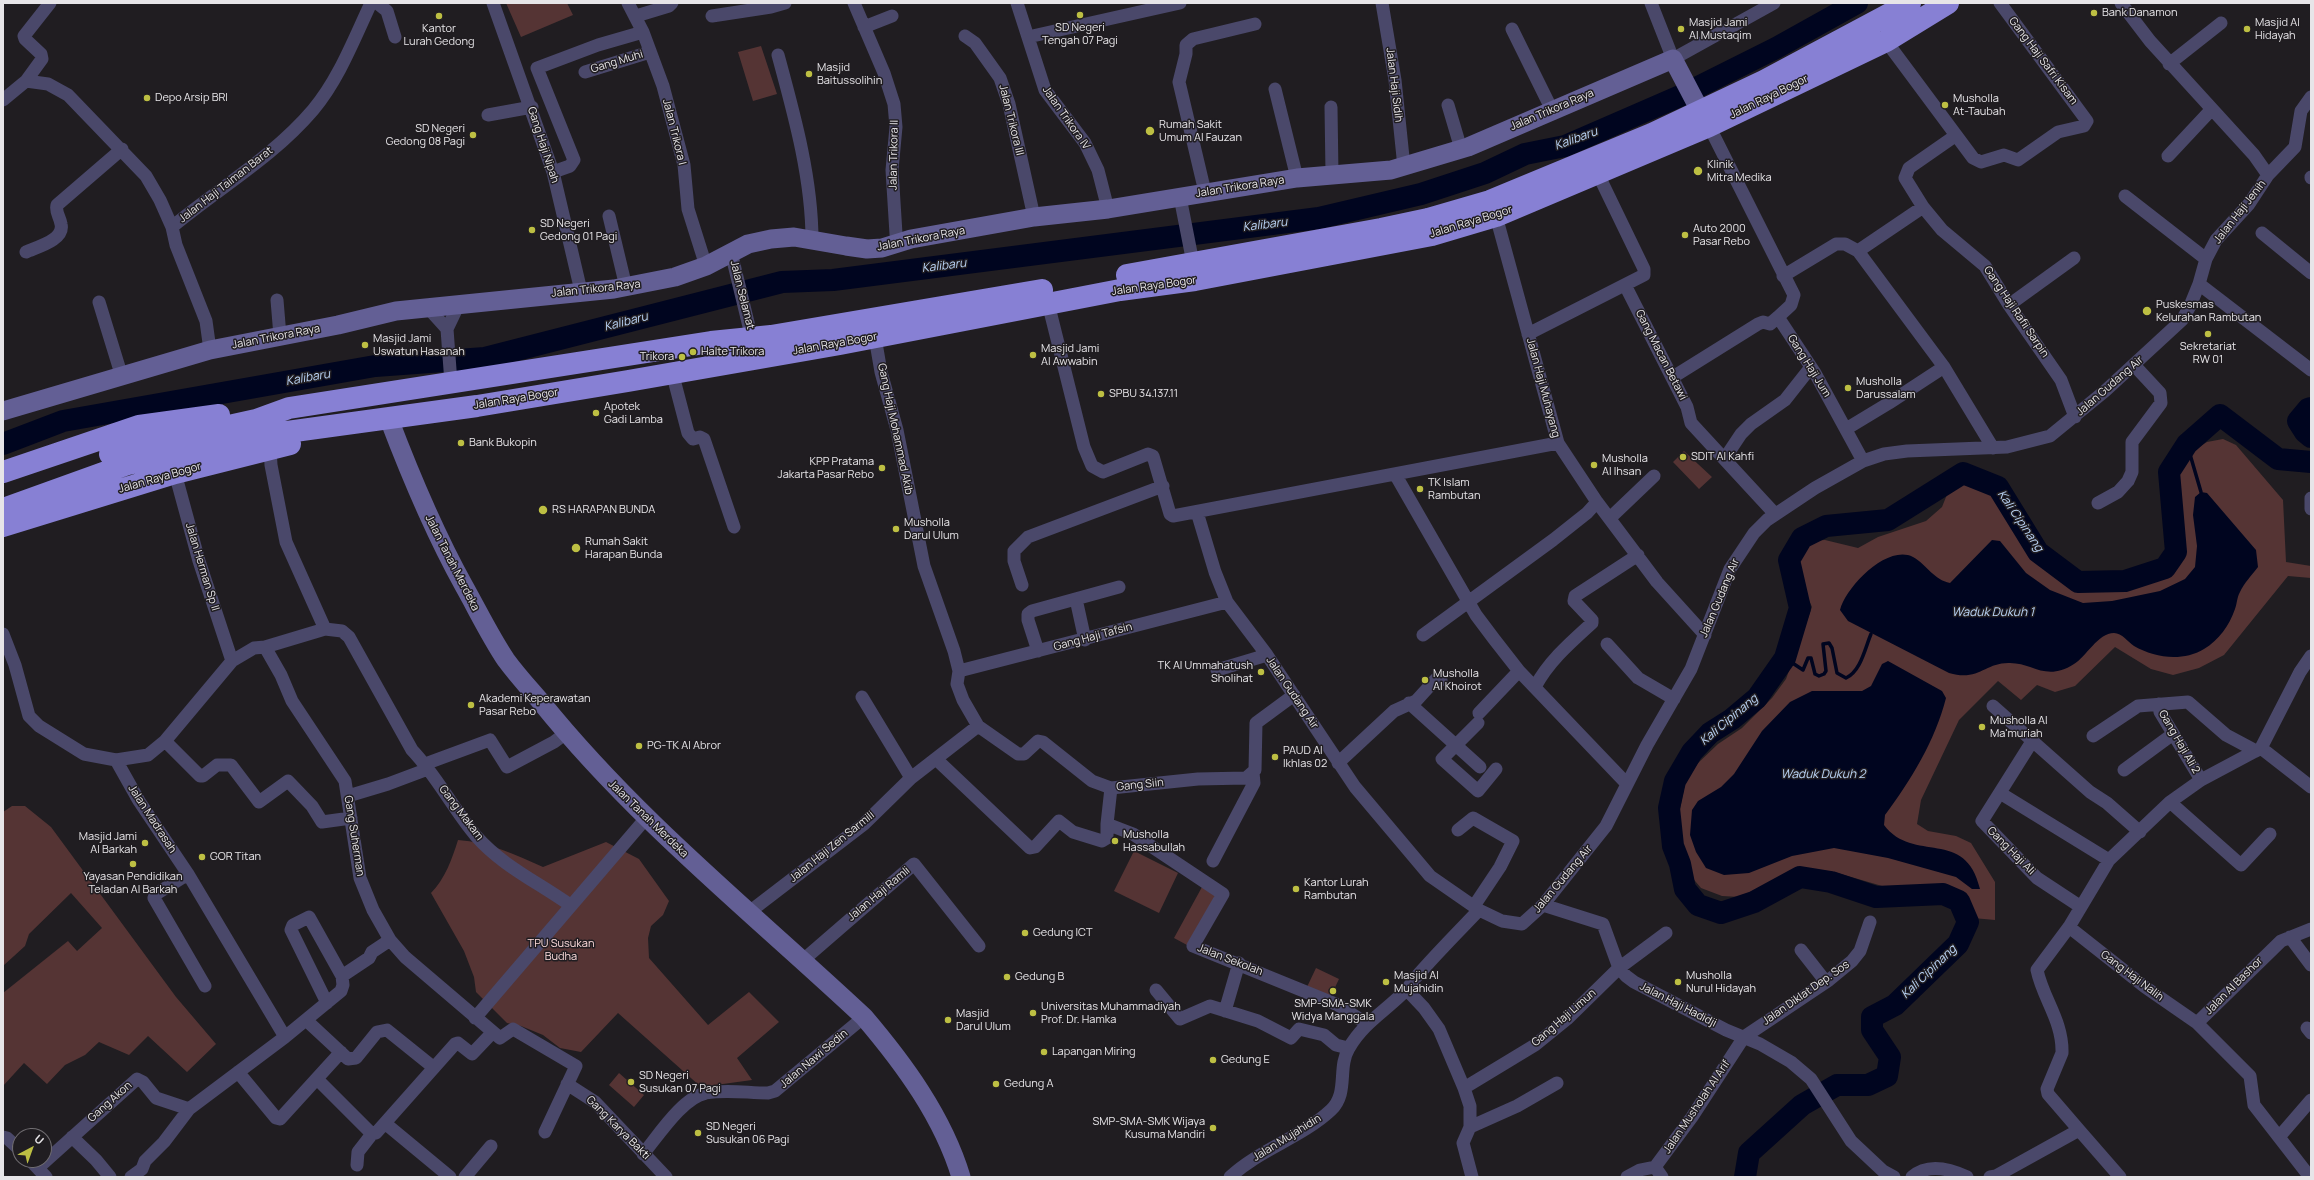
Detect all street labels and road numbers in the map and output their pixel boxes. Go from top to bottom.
street label: Gang Haji Safri Kisam [2006,15,2080,107]
street label: Jalan Haji Sidih [1383,47,1405,123]
street label: Gang Muhi [589,48,645,76]
street label: Jalan Raya Bogor [1728,72,1810,122]
street label: Jalan Trikora III [996,83,1026,157]
street label: Jalan Trikora IV [1039,84,1093,152]
street label: Jalan Trikora Raya [1508,86,1596,134]
street label: Jalan Trikora I [659,98,689,166]
street label: Gang Haji Nipah [524,105,562,185]
street label: Jalan Trikora II [887,120,901,190]
street label: Jalan Haji Taiman Barat [176,144,276,226]
street label: Jalan Trikora Raya [1195,173,1285,201]
street label: Jalan Haji Jenih [2211,178,2269,246]
street label: Jalan Raya Bogor [1428,203,1514,241]
street label: Jalan Trikora Raya [876,224,966,254]
street label: Jalan Selamat [727,259,757,331]
street label: Gang Haji Rafii Sarpin [1981,264,2051,360]
street label: Jalan Raya Bogor [1111,274,1197,298]
street label: Jalan Trikora Raya [551,278,641,300]
street label: Gang Macan Betawi [1632,308,1690,402]
street label: Jalan Trikora Raya [231,322,321,352]
street label: Jalan Raya Bogor [792,330,878,358]
street label: Gang Haji Jum [1785,332,1833,400]
street label: Jalan Haji Muhayang [1523,337,1563,439]
street label: Jalan Gudang Air [2074,353,2146,419]
street label: Gang Haji Mohammad Akib [875,362,915,496]
street label: Jalan Raya Bogor [473,386,559,412]
street label: Jalan Raya Bogor [117,460,203,496]
street label: Jalan Tanah Merdeka [422,513,482,613]
street label: Jalan Herman Sp II [182,521,222,613]
street label: Jalan Gudang Air [1697,557,1743,639]
street label: Gang Haji Tafsin [1052,620,1134,654]
street label: Jalan Gudang Air [1263,654,1321,732]
street label: Gang Haji Ali 2 [2156,708,2202,776]
street label: Gang Siin [1116,776,1164,794]
street label: Jalan Tanah Merdeka [605,777,691,861]
street label: Jalan Madrasah [125,782,179,856]
street label: Gang Makam [436,783,486,843]
street label: Gang Suherman [341,795,367,877]
street label: Jalan Haji Zen Sarmili [787,809,877,885]
street label: Gang Haji Ali [1984,824,2038,878]
street label: Jalan Gudang Air [1531,842,1595,916]
street label: Jalan Haji Ramli [845,864,913,924]
street label: Jalan Sekolah [1195,941,1265,979]
street label: Gang Haji Nalih [2098,948,2166,1004]
street label: Jalan Al Bashor [2202,954,2266,1018]
street label: Jalan Diklat Dep. Sos [1760,958,1852,1028]
street label: Jalan Haji Hadidji [1637,980,1719,1030]
street label: Gang Haji Limun [1529,986,1599,1050]
street label: Jalan Nawi Sedin [778,1027,850,1091]
street label: Jalan Musholah Al Arif [1661,1058,1733,1156]
street label: Gang Akon [85,1079,135,1125]
street label: Gang Karya Bakti [583,1093,653,1163]
street label: Jalan Mujahidin [1250,1112,1324,1164]

